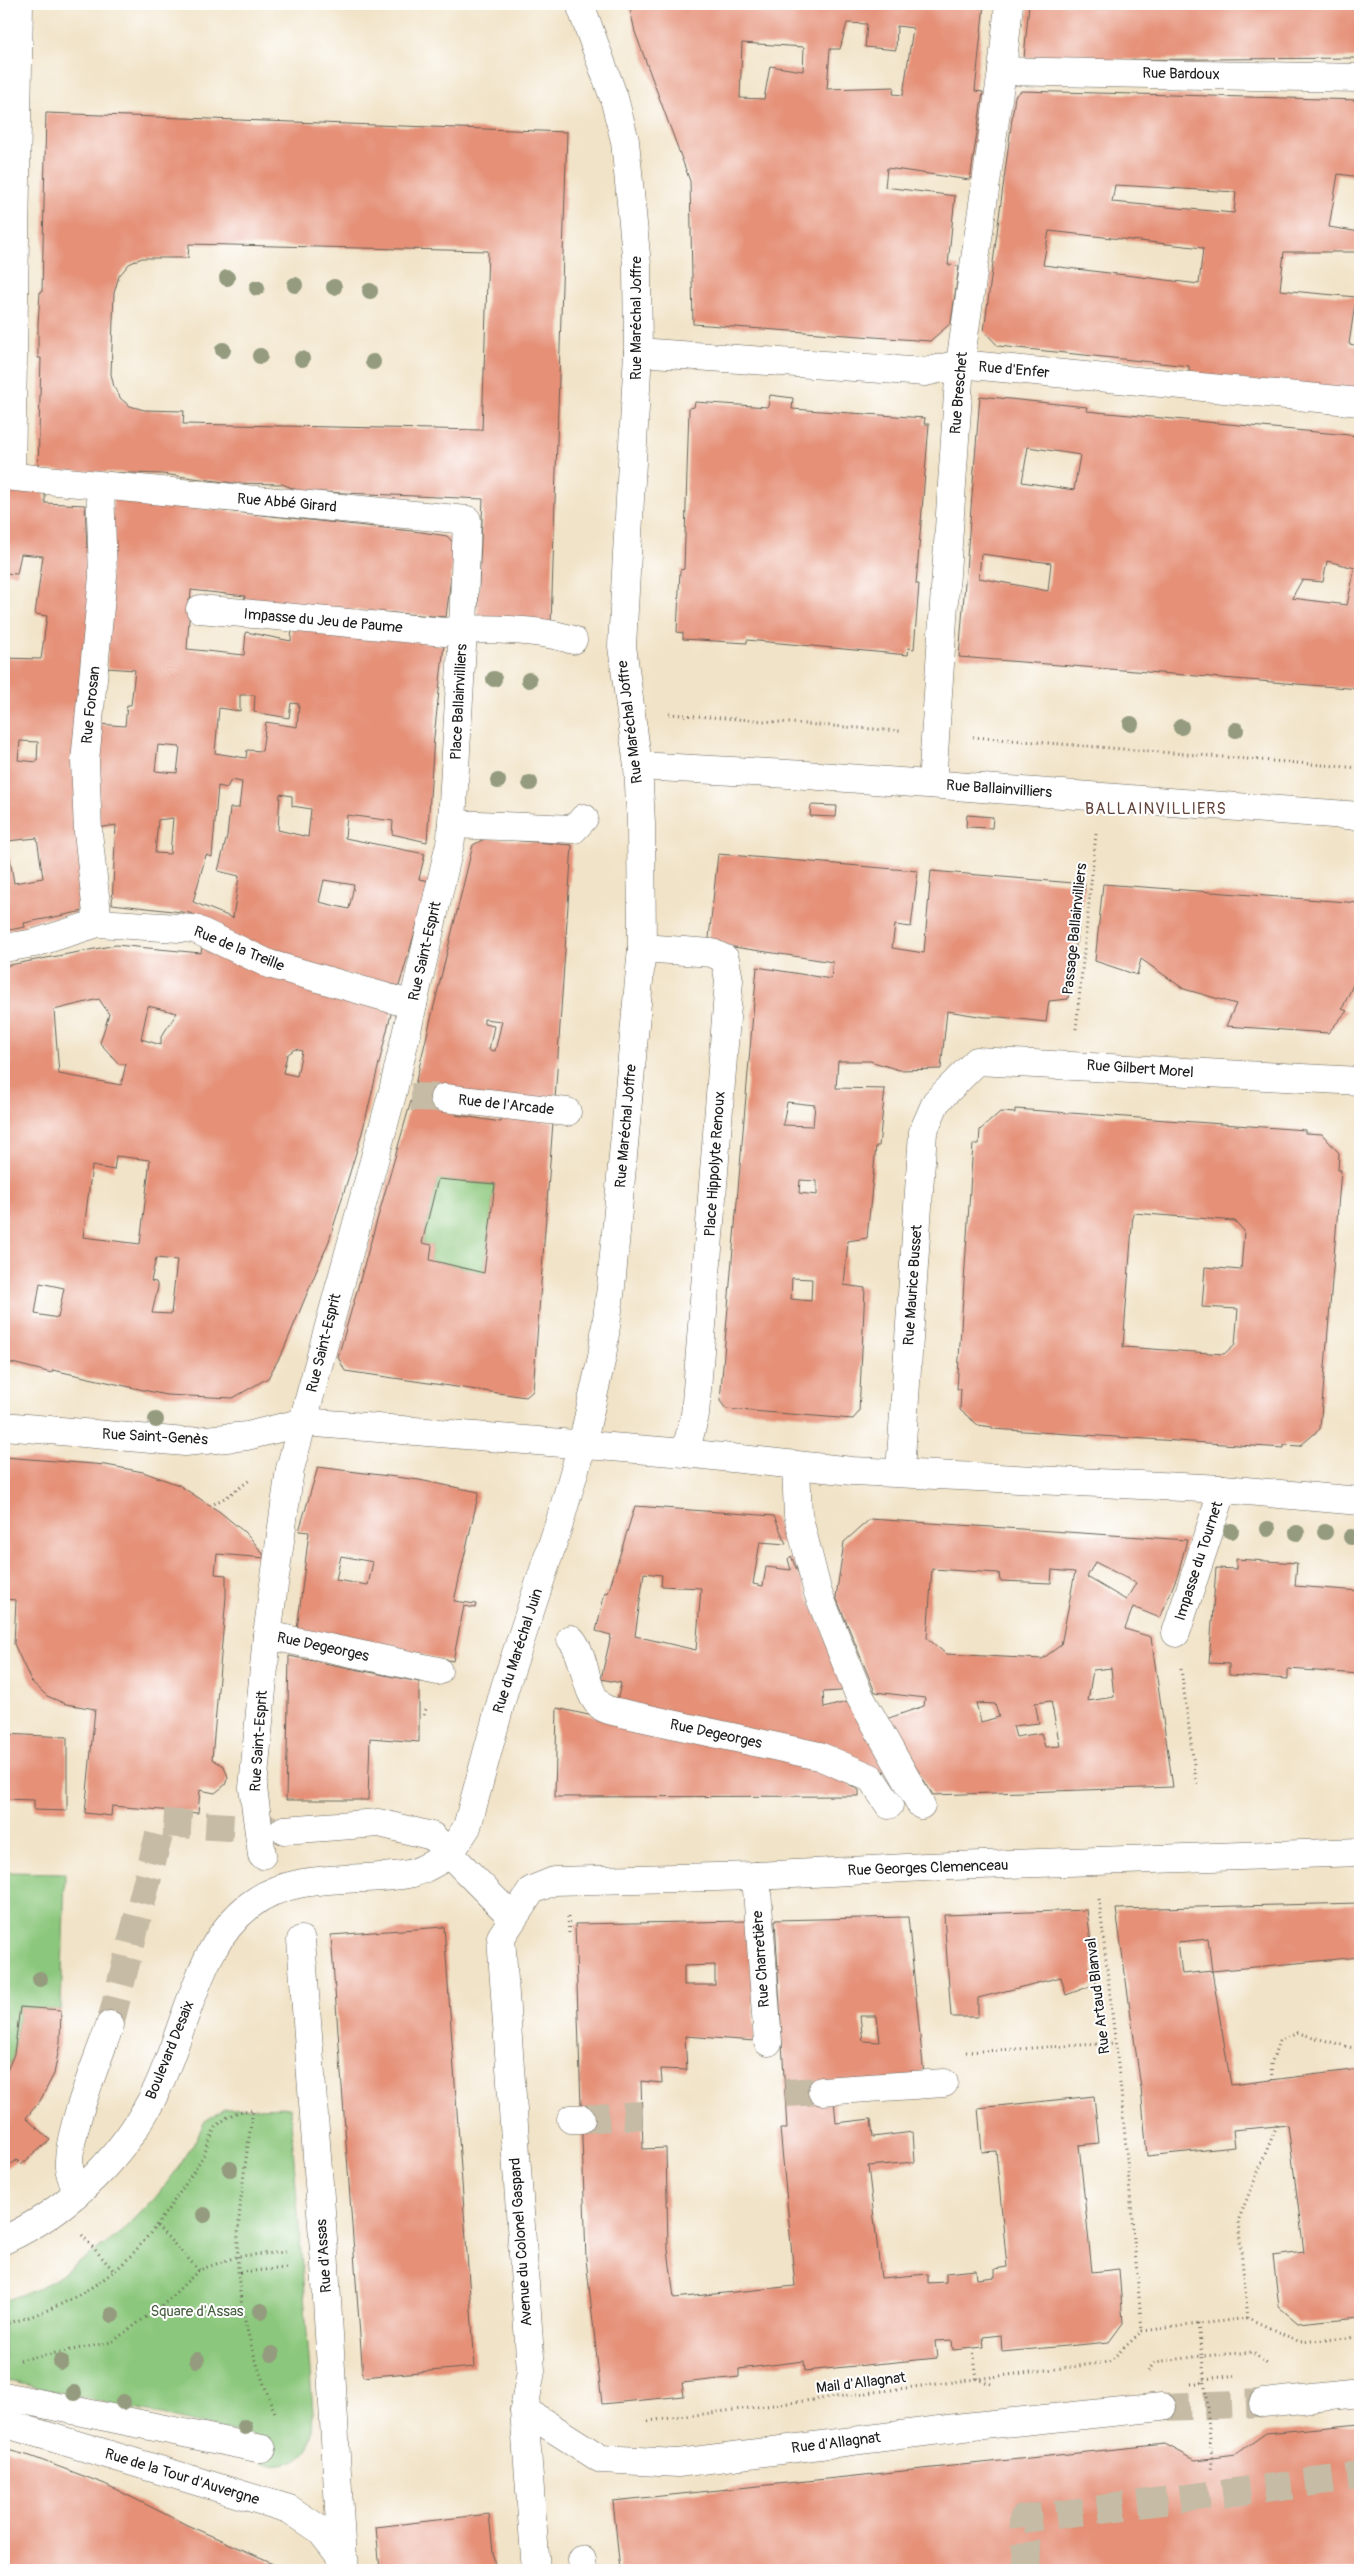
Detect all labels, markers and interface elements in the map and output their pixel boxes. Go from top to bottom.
street label: Rue Bardoux [1142,64,1220,84]
street label: Rue Maréchal Joffre [627,255,646,380]
street label: Rue Breschet [946,350,972,435]
street label: Rue d'Enfer [978,357,1051,383]
street label: Rue Abbé Girard [236,489,338,517]
street label: Impasse du Jeu de Paume [243,605,404,637]
street label: Place Ballainvilliers [446,643,472,761]
street label: Rue Maréchal Joffre [613,659,647,785]
street label: Rue Forosan [77,665,105,745]
street label: Rue Ballainvilliers [945,776,1053,802]
district label: BALLAINVILLIERS [1085,799,1227,819]
street label: Passage Ballainvilliers [1059,862,1091,996]
street label: Rue Saint-Esprit [404,898,446,1003]
street label: Rue de la Treille [191,922,288,976]
street label: Rue Gilbert Morel [1086,1056,1194,1082]
street label: Rue Maréchal Joffre [611,1063,641,1189]
street label: Rue de l'Arcade [457,1091,555,1120]
street label: Place Hippolyte Renoux [700,1091,730,1237]
street label: Rue Maurice Busset [899,1223,927,1346]
street label: Rue Saint-Esprit [302,1291,346,1395]
street label: Rue Saint-Genès [102,1425,209,1449]
street label: Impasse du Tournet [1171,1498,1228,1623]
street label: Rue du Maréchal Juin [489,1586,547,1716]
street label: Rue Degeorges [275,1628,371,1666]
street label: Rue Saint-Esprit [246,1689,272,1792]
street label: Rue Degeorges [668,1715,764,1753]
street label: Rue Georges Clemenceau [847,1856,1009,1880]
street label: Rue Charretière [748,1909,774,2008]
street label: Rue Artaud Blanval [1081,1937,1115,2055]
street label: Boulevard Desaix [142,1998,198,2102]
street label: Avenue du Colonel Gaspard [506,2157,536,2327]
street label: Rue d'Assas [312,2218,336,2294]
park label: Square d'Assas [150,2302,244,2321]
street label: Mail d'Allagnat [815,2368,908,2398]
street label: Rue d'Allagnat [790,2428,883,2458]
street label: Rue de la Tour d'Auvergne [102,2444,262,2510]

